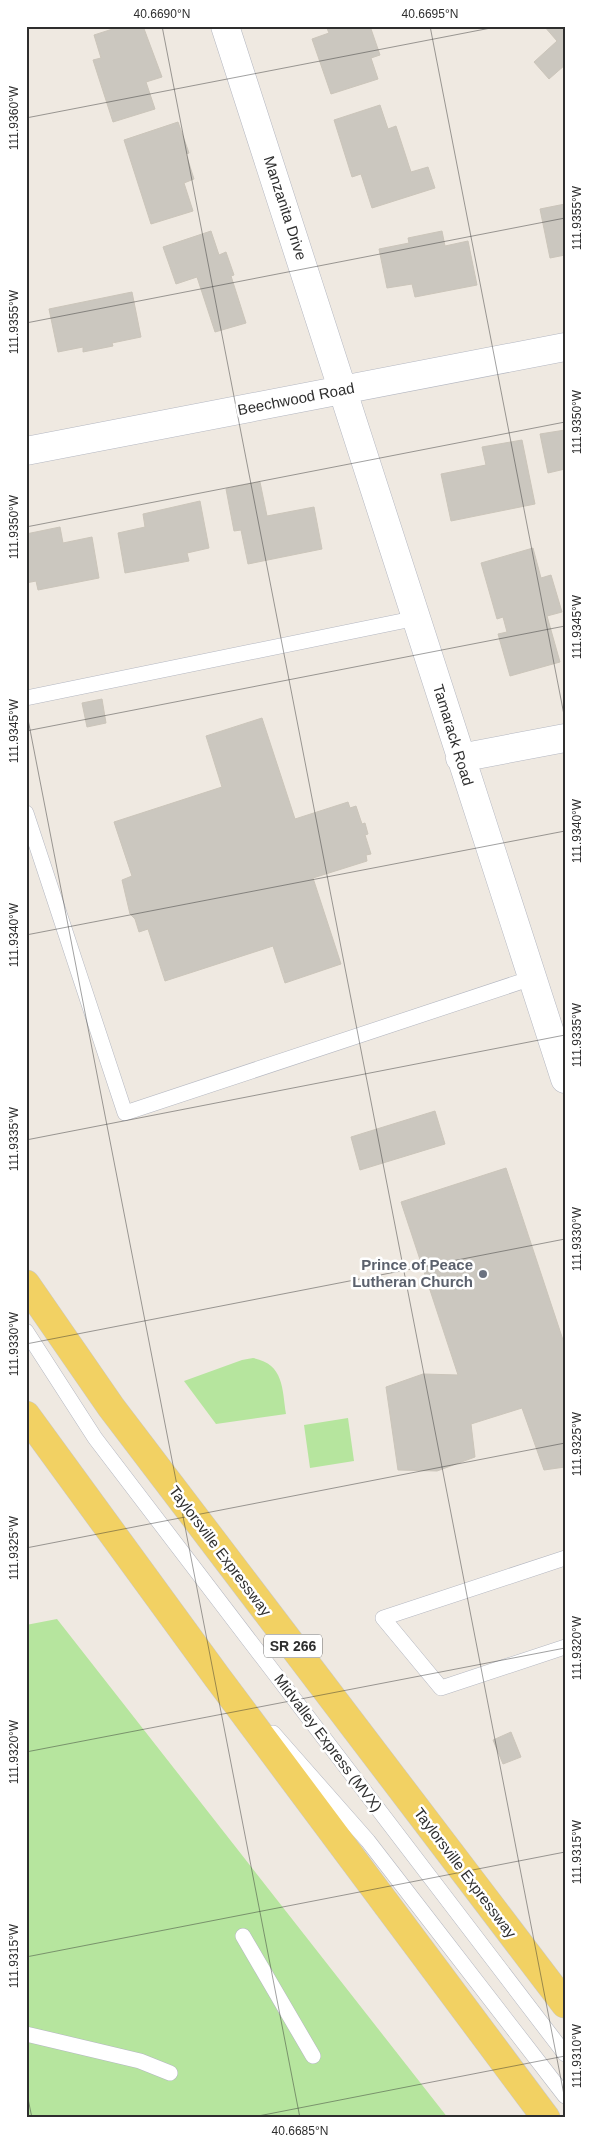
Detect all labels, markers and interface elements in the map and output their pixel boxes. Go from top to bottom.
text: 40.6690°N [134,7,190,21]
text: 40.6695°N [402,7,458,21]
text: 111.9360°W [7,85,21,150]
street label: Manzanita Drive [261,154,310,262]
text: 111.9355°W [570,185,584,250]
text: 111.9355°W [7,289,21,354]
street label: Beechwood Road [236,379,356,418]
text: 111.9350°W [570,389,584,454]
text: 111.9350°W [7,494,21,559]
text: 111.9345°W [570,594,584,659]
street label: Tamarack Road [430,682,477,788]
text: 111.9345°W [7,698,21,763]
text: 111.9340°W [570,798,584,863]
text: 111.9340°W [7,902,21,967]
text: 111.9335°W [570,1002,584,1067]
text: 111.9335°W [7,1106,21,1171]
text: 111.9330°W [570,1206,584,1271]
place label: Prince of Peace Lutheran Church [352,1256,473,1290]
marker: Prince of Peace Lutheran Church [477,1268,489,1280]
text: 111.9330°W [7,1311,21,1376]
text: 111.9325°W [570,1411,584,1476]
street label: Taylorsville Expressway [166,1482,275,1619]
text: 111.9325°W [7,1515,21,1580]
text: 111.9320°W [570,1615,584,1680]
road number: SR 266 [264,1634,322,1658]
street label: Midvalley Express (MVX) [271,1671,386,1815]
text: 111.9320°W [7,1719,21,1784]
street label: Taylorsville Expressway [411,1804,520,1941]
text: 111.9315°W [570,1819,584,1884]
text: 111.9315°W [7,1923,21,1988]
text: 111.9310°W [570,2023,584,2088]
text: 40.6685°N [272,2124,328,2138]

